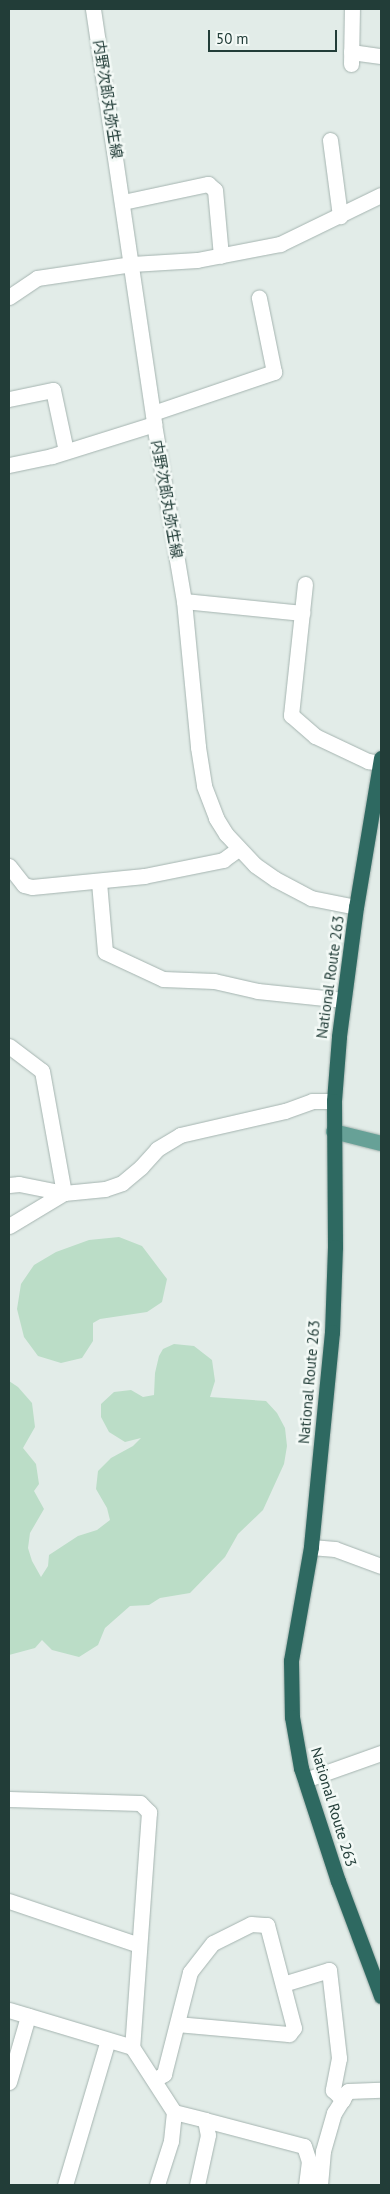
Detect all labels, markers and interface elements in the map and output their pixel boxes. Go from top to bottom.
scale bar [210,20,339,52]
text: 50 m [216,29,249,48]
street label: 内野次郎丸弥生線 [90,38,126,160]
street label: 内野次郎丸弥生線 [148,438,186,560]
street label: National Route 263 [312,914,348,1040]
street label: National Route 263 [295,1319,323,1445]
street label: National Route 263 [307,1745,361,1869]

